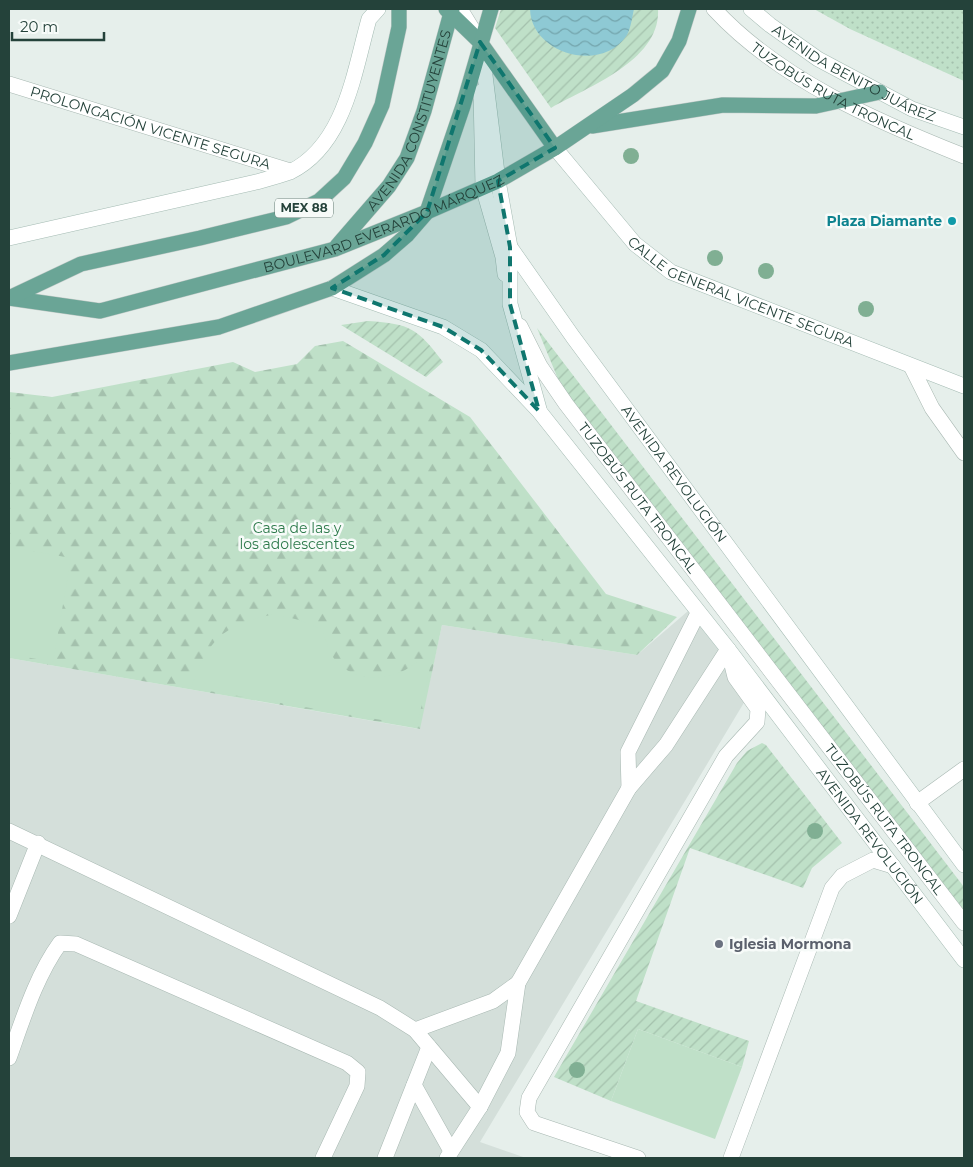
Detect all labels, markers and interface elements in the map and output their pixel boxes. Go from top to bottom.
scale bar [12,10,105,42]
text: 20 m [20,17,58,36]
street label: AVENIDA BENITO JUÁREZ [769,20,938,125]
street label: AVENIDA CONSTITUYENTES [363,28,455,214]
street label: TUZOBÚS RUTA TRONCAL [748,38,918,144]
street label: PROLONGACIÓN VICENTE SEGURA [28,82,274,174]
street label: BOULEVARD EVERARDO MÁRQUEZ [261,171,507,277]
road number: MEX 88 [275,198,333,218]
place label: Plaza Diamante [827,212,942,230]
marker: Plaza Diamante [946,215,958,227]
street label: CALLE GENERAL VICENTE SEGURA [624,233,857,352]
street label: AVENIDA REVOLUCIÓN [617,401,731,546]
street label: TUZOBÚS RUTA TRONCAL [574,419,702,577]
park label: Casa de las y los adolescentes [239,519,355,553]
street label: TUZOBÚS RUTA TRONCAL [821,740,948,899]
street label: AVENIDA REVOLUCIÓN [813,764,927,908]
place label: Iglesia Mormona [729,935,851,953]
marker: Iglesia Mormona [713,938,725,950]

